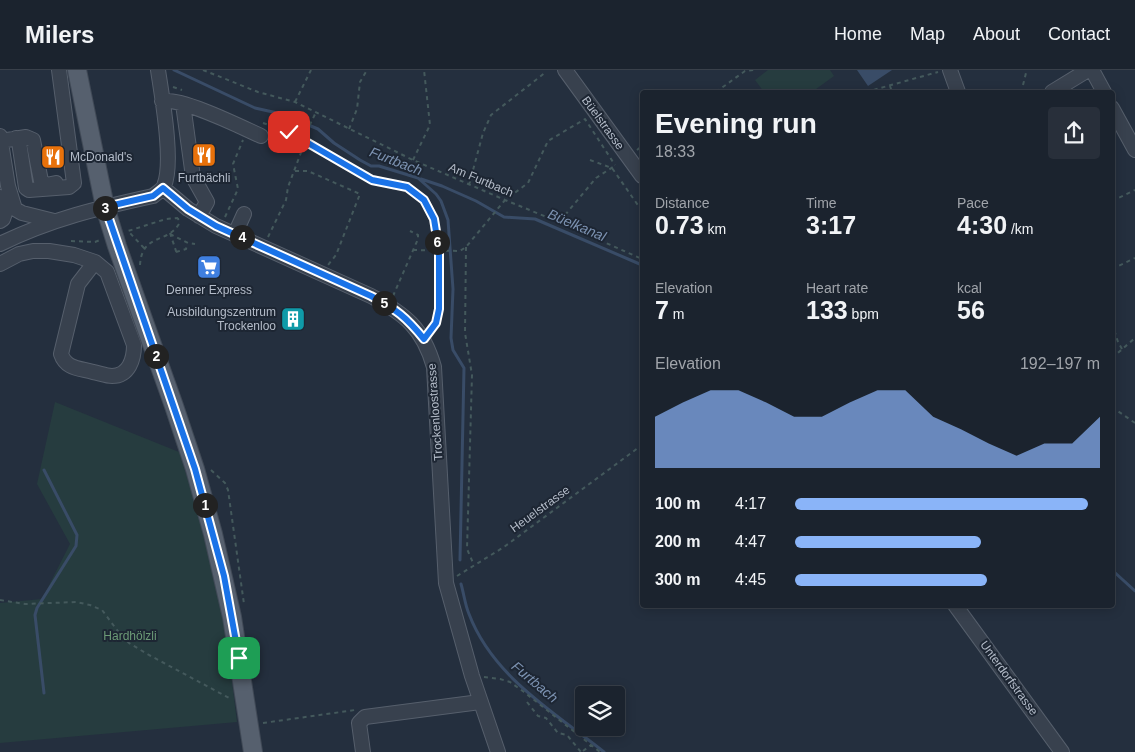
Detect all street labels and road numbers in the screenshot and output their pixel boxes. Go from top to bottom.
street label: Büelstrasse [579,94,627,153]
street label: Am Furtbach [447,160,515,200]
street label: Trockenloostrasse [425,363,445,461]
street label: Heuelstrasse [508,483,573,535]
street label: Unterdorfstrasse [977,638,1041,718]

